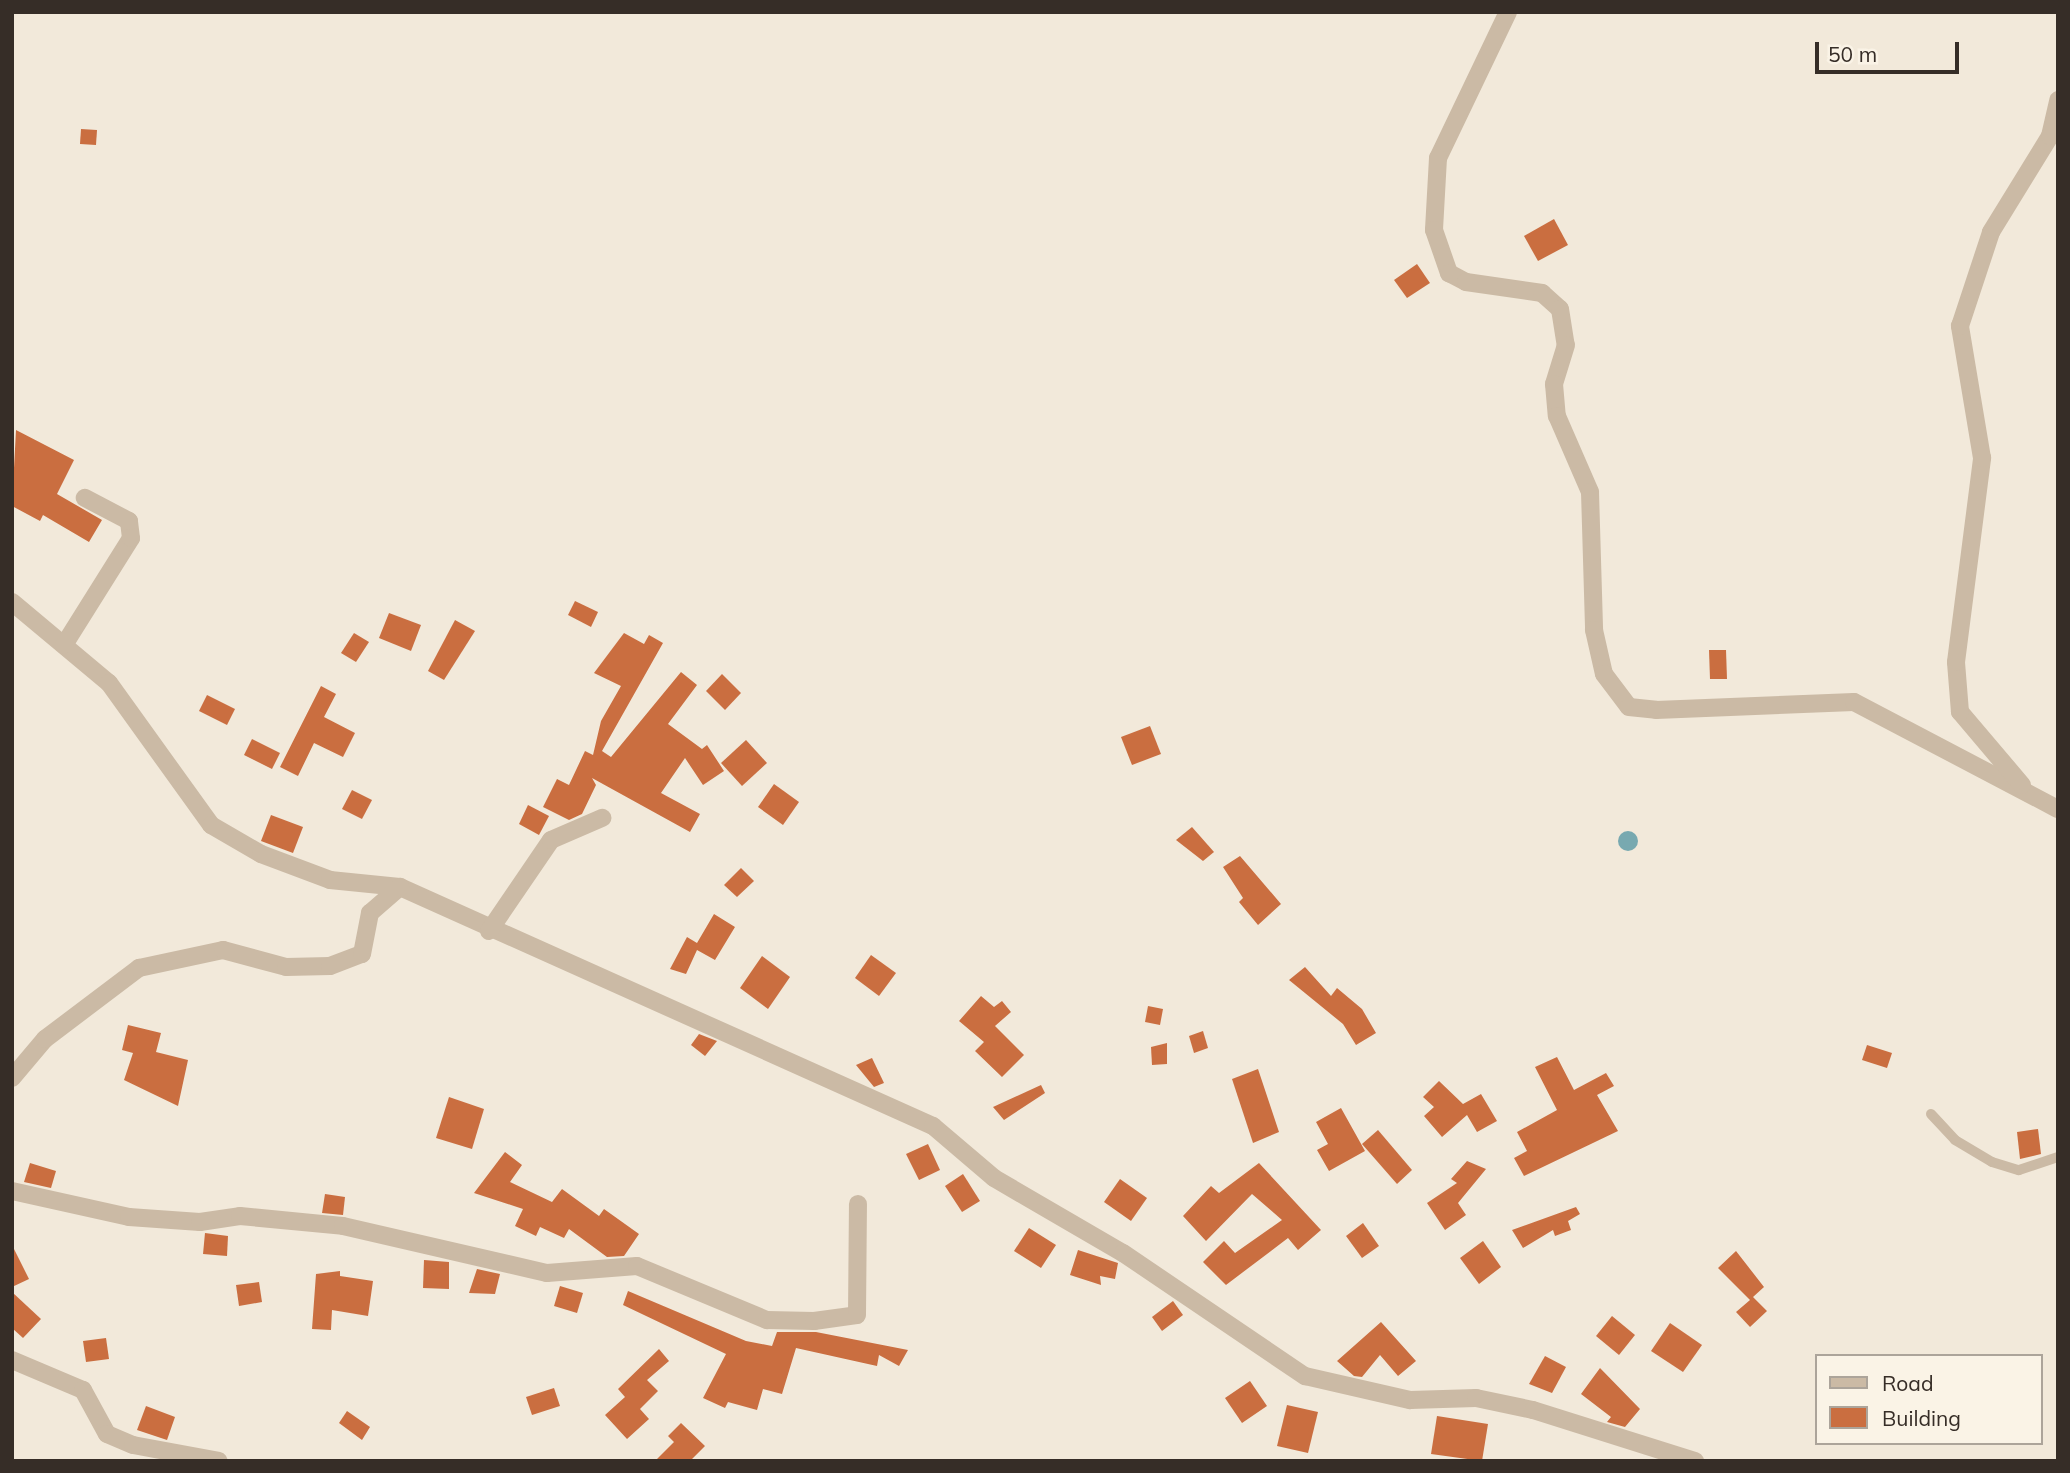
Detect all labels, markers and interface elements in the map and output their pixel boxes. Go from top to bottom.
scale bar [1818,28,1962,72]
text: 50 m [1828,41,1877,67]
legend [1814,1354,2042,1445]
text: Road [1882,1370,1933,1396]
text: Building [1882,1405,1961,1431]

